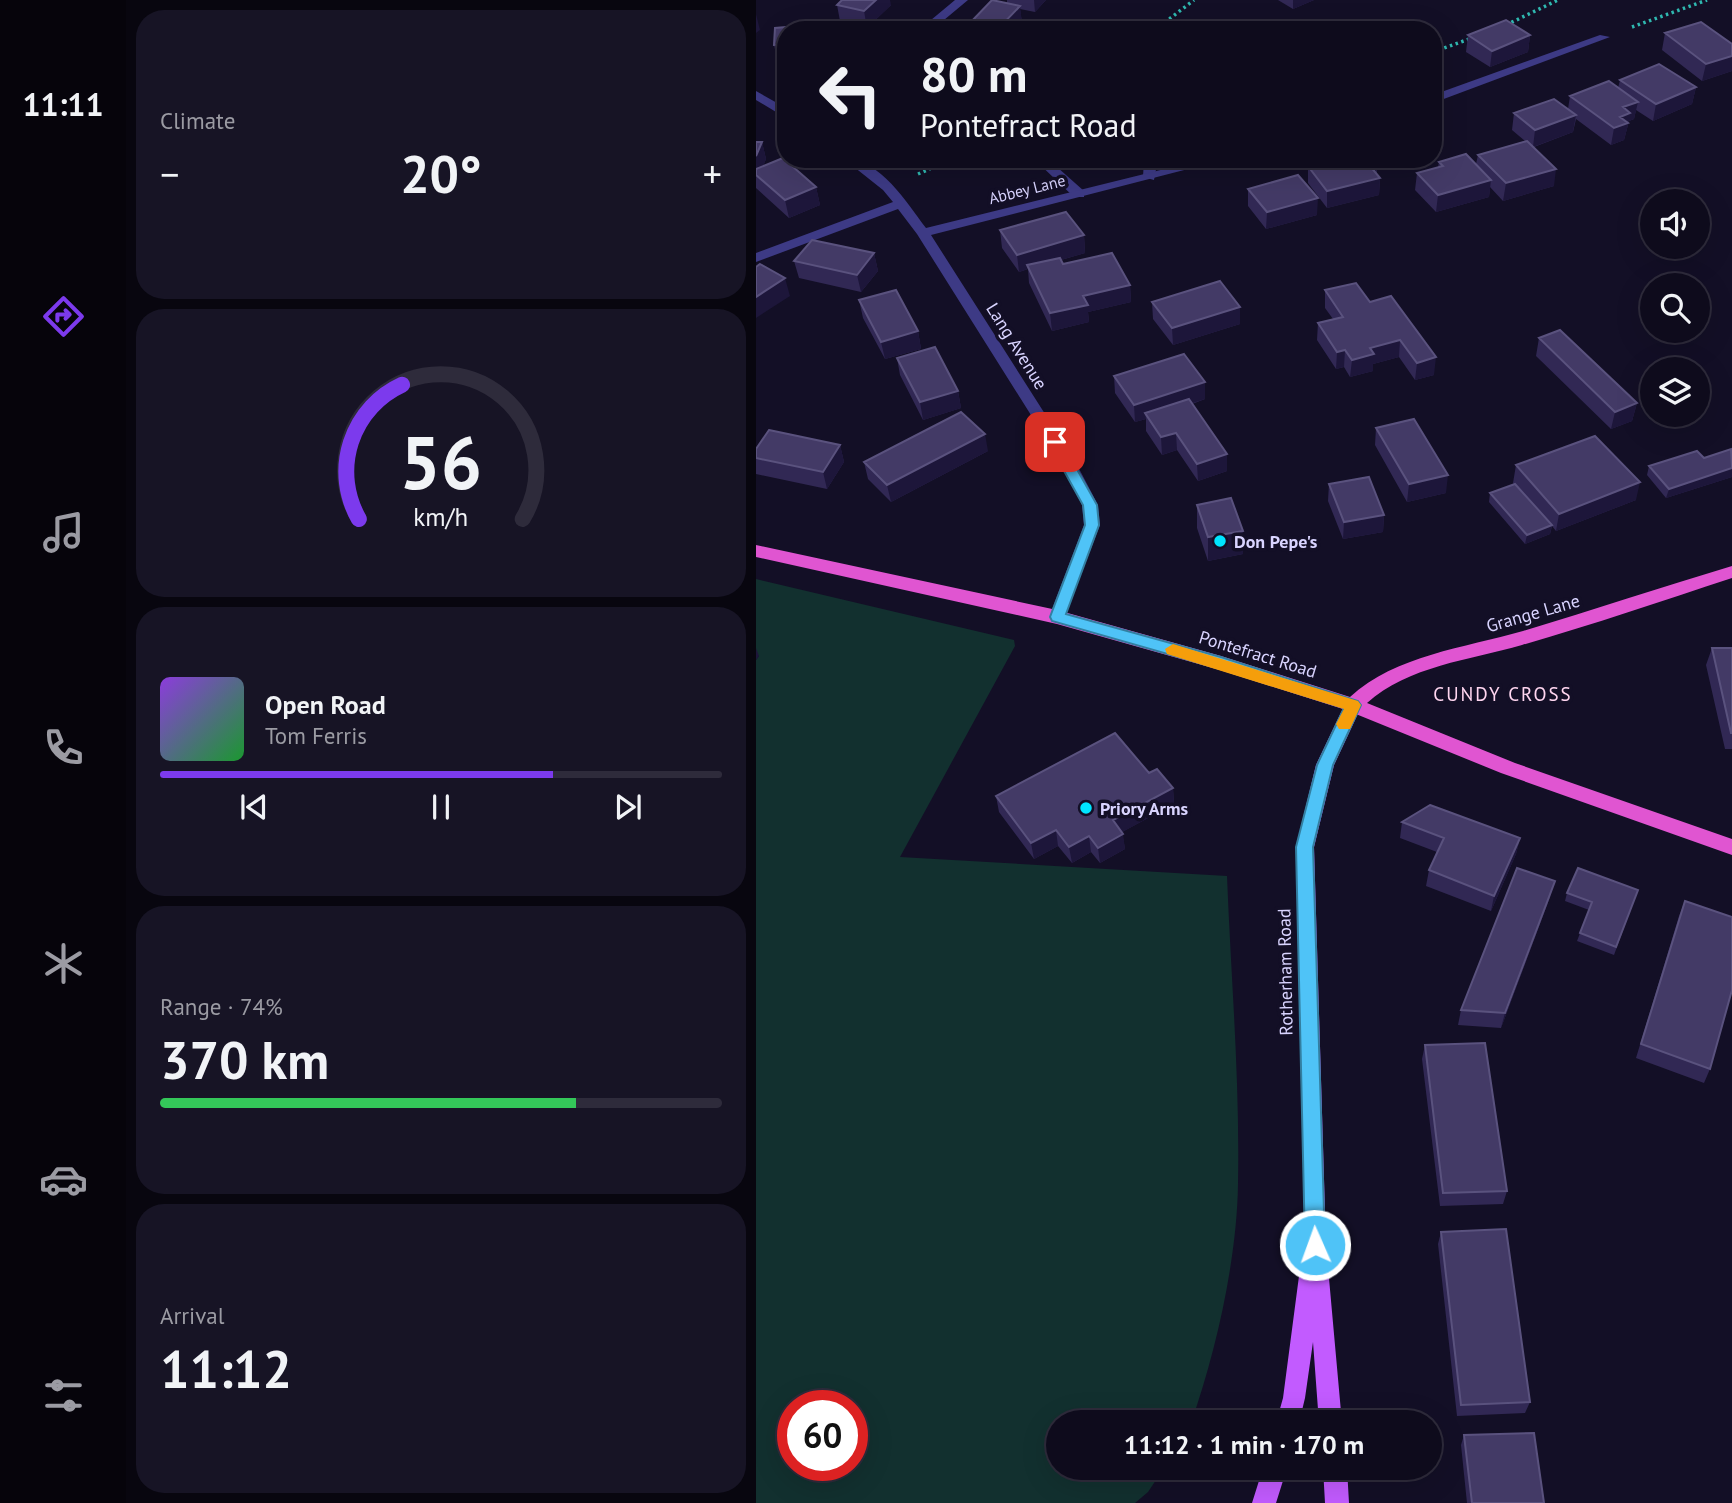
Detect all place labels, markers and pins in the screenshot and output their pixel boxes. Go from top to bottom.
pin [1025,412,1085,472]
place label: Don Pepe's [1234,530,1318,553]
marker: Don Pepe's [1212,533,1228,549]
place label: Priory Arms [1100,797,1188,820]
marker: Priory Arms [1078,800,1094,816]

